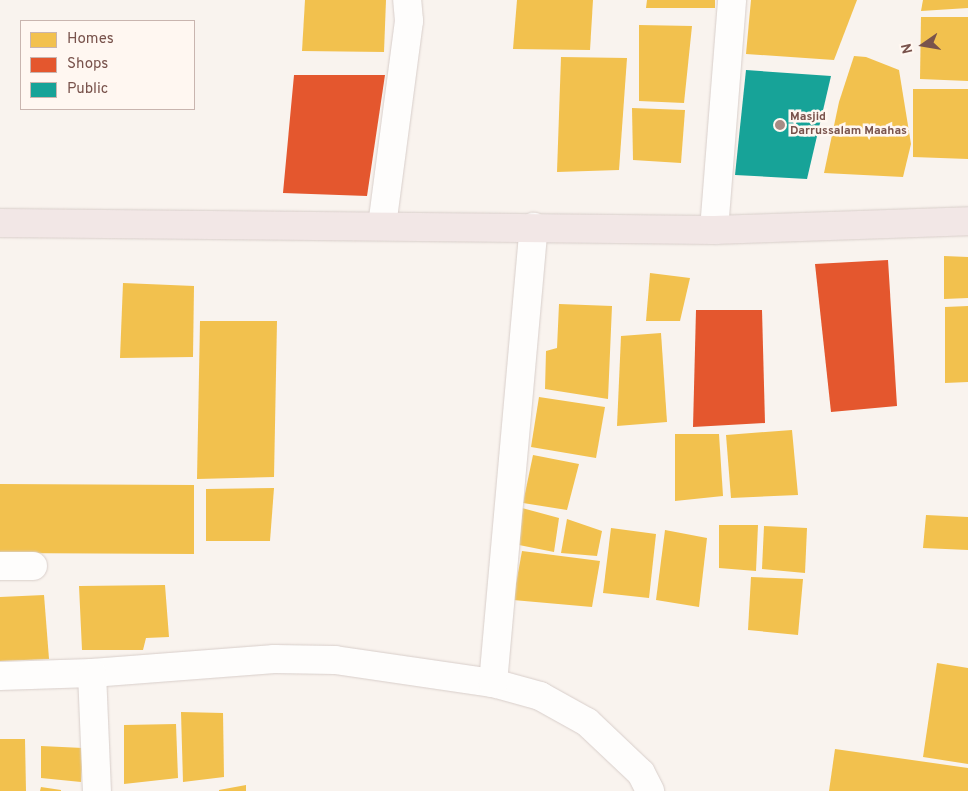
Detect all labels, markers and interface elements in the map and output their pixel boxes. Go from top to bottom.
legend [20,20,195,110]
north arrow [898,20,948,70]
text: Homes [67,30,114,49]
text: N [898,42,917,55]
text: Shops [67,55,108,74]
text: Public [67,80,108,99]
place label: Masjid Darrussalam Maahas [790,111,907,139]
marker: Masjid Darrussalam Maahas [774,119,786,131]

